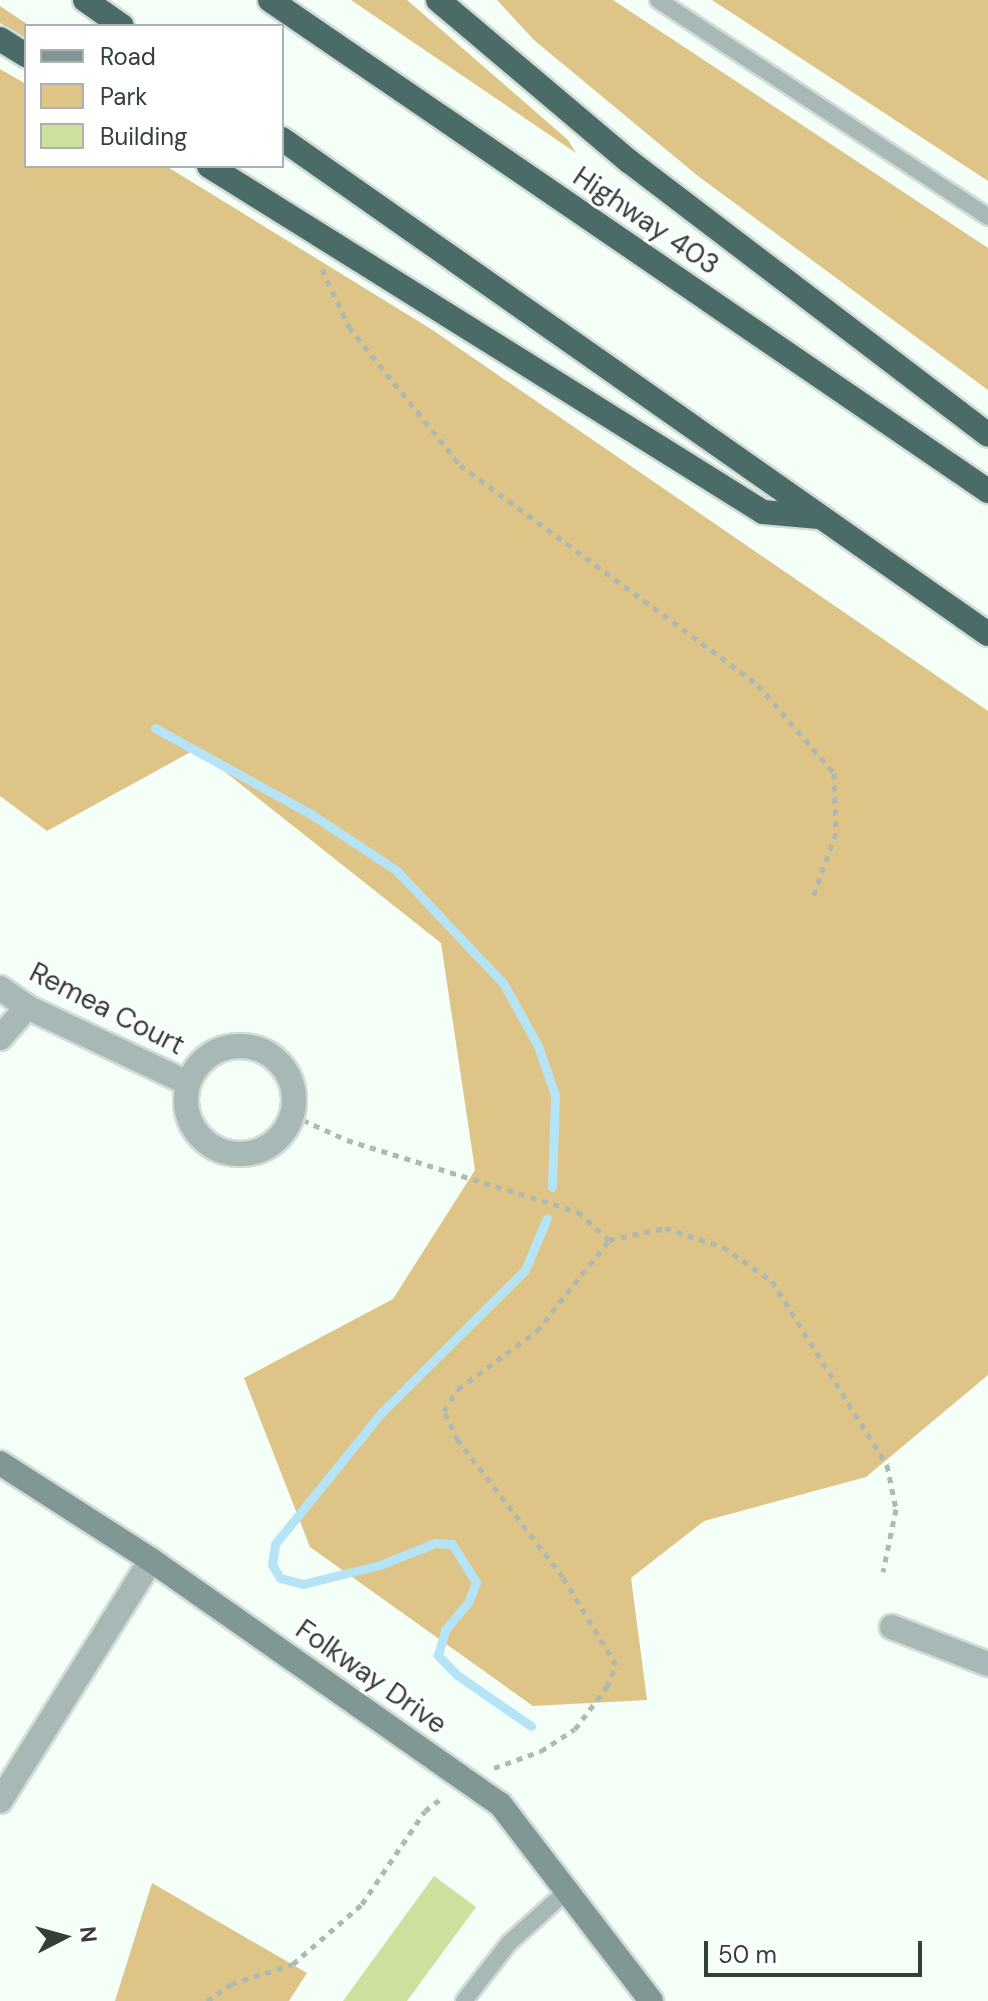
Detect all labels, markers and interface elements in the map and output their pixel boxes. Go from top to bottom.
legend [24,24,284,168]
text: Road [100,41,156,72]
text: Park [100,81,147,112]
text: Building [100,121,187,152]
street label: Highway 403 [567,160,725,282]
street label: Remea Court [24,956,190,1062]
street label: Folkway Drive [289,1613,453,1741]
north arrow [24,1897,104,1977]
text: N [73,1925,104,1944]
scale bar [708,1925,926,1975]
text: 50 m [718,1939,777,1970]

